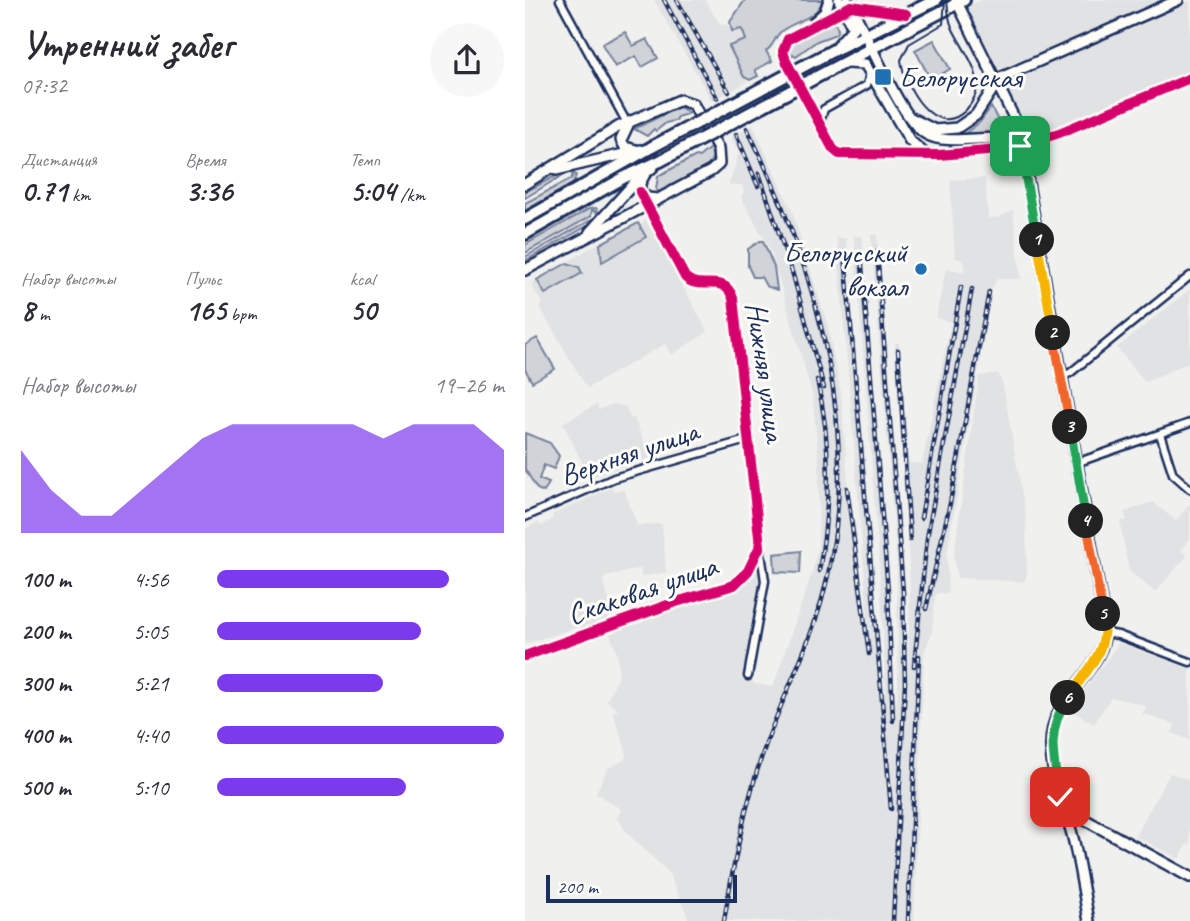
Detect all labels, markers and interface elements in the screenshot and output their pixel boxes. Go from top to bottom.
text: Утренний забег [21,21,233,68]
button: share [430,23,504,97]
place label: Белорусская [899,58,1024,96]
marker: Белорусская [873,67,893,87]
text: 07:32 [21,71,67,100]
pin [990,116,1050,176]
icon: arrive [1001,127,1039,165]
text: Дистанция [21,148,97,172]
text: Время [185,148,225,172]
text: Темп [350,148,380,172]
text: 0.71 [21,172,67,210]
text: 3:36 [185,172,232,210]
text: 5:04 [350,172,396,210]
text: km [67,183,91,207]
text: /km [396,183,425,207]
pin: 1 [1019,222,1055,258]
text: 1 [1032,227,1041,251]
place label: Белорусский вокзал [783,233,909,305]
marker: Белорусский вокзал [913,261,929,277]
text: Набор высоты [21,267,115,291]
text: Пульс [185,267,222,291]
text: kcal [350,267,375,291]
text: 8 [21,291,35,329]
text: 165 [185,291,226,329]
text: 50 [350,291,376,329]
street label: Нижняя улица [737,300,795,447]
text: m [35,302,50,326]
text: bpm [226,302,257,326]
pin: 2 [1035,316,1071,350]
text: 2 [1048,320,1057,344]
text: Набор высоты [21,371,135,400]
text: 19–26 m [434,371,504,400]
pin: 3 [1053,410,1087,444]
street label: Верхняя улица [555,411,706,494]
text: 3 [1065,414,1074,438]
pin: 4 [1069,504,1103,538]
text: 4 [1081,508,1090,532]
street label: Скаковая улица [562,546,724,633]
text: 100 m [21,565,71,594]
text: 4:56 [133,565,169,594]
pin: 5 [1085,596,1121,632]
text: 5 [1098,601,1107,625]
text: 200 m [21,617,71,646]
text: 5:05 [133,617,169,646]
text: 300 m [21,669,71,698]
text: 5:21 [133,669,169,698]
pin: 6 [1051,680,1085,716]
text: 6 [1063,685,1072,709]
text: 400 m [21,721,71,750]
text: 4:40 [133,721,169,750]
pin [1030,767,1090,827]
text: 500 m [21,773,70,802]
text: 5:10 [133,773,169,802]
icon: check [1041,778,1079,816]
scale bar [546,872,737,904]
text: 200 m [557,875,598,899]

